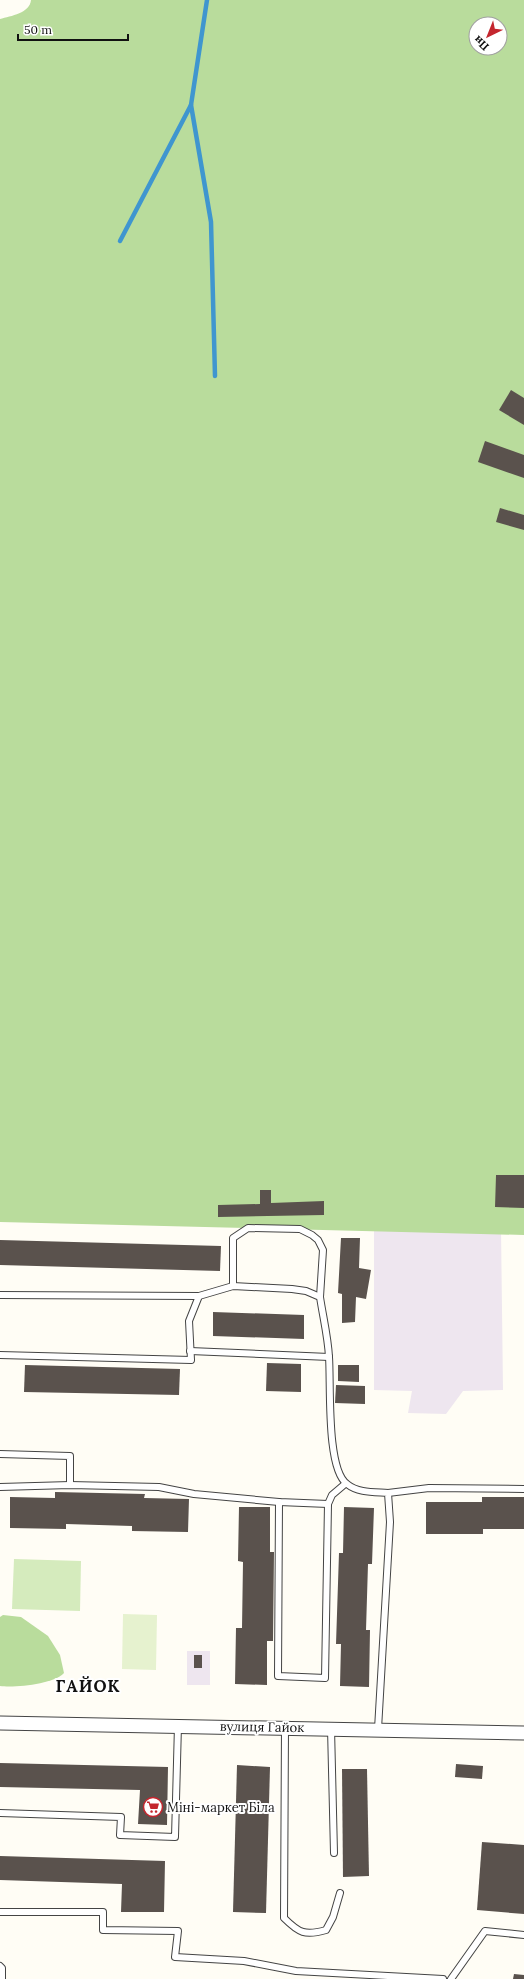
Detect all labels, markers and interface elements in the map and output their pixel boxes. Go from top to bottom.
scale bar [18,16,128,42]
north arrow [468,16,508,56]
text: 50 m [24,22,52,37]
text: Пн [471,33,492,54]
district label: ГАЙОК [56,1675,120,1697]
street label: вулиця Гайок [220,1718,304,1736]
supermarket icon: Міні-маркет Біла [142,1796,164,1818]
place label: Міні-маркет Біла [167,1799,275,1816]

